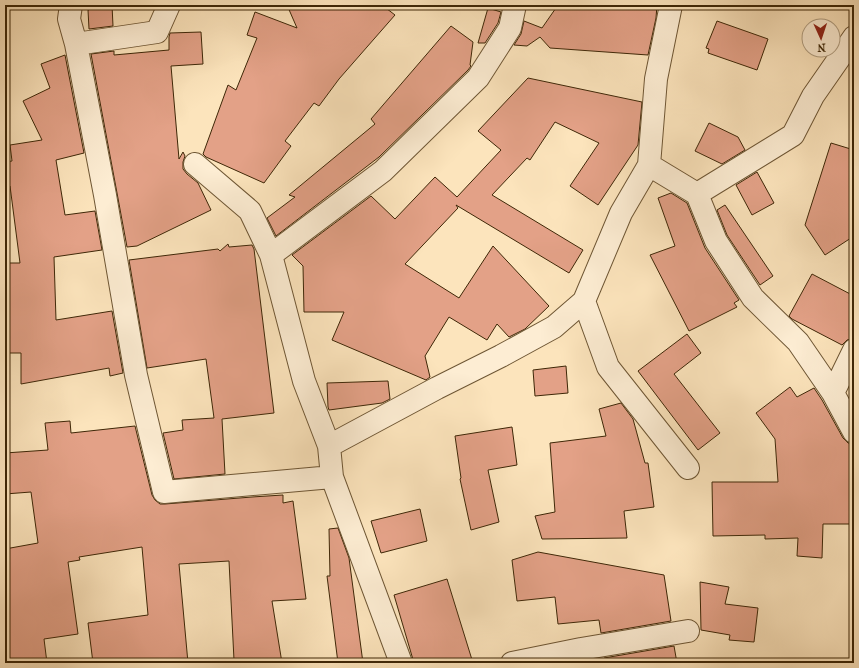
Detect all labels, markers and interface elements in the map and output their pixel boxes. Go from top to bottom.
north arrow [801,18,841,58]
text: N [816,41,826,54]

